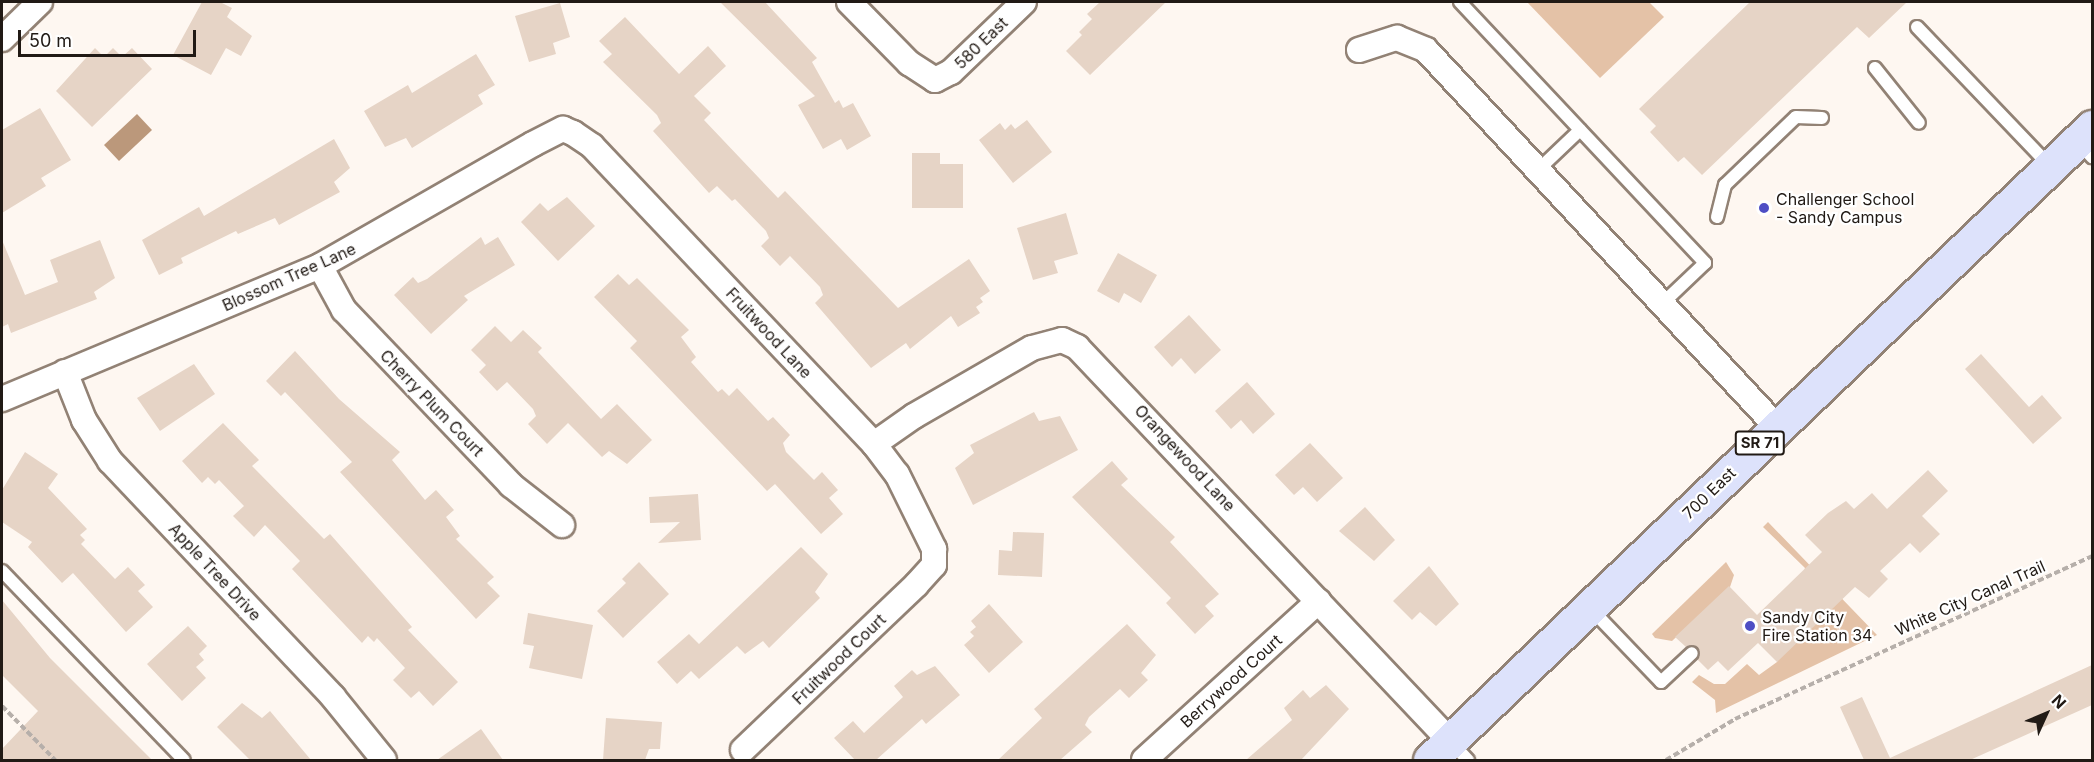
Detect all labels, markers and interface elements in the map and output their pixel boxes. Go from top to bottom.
street label: 580 East [950,13,1012,73]
scale bar [21,18,200,56]
text: 50 m [29,30,72,51]
place label: Challenger School - Sandy Campus [1776,189,1914,227]
marker: Challenger School - Sandy Campus [1757,201,1771,215]
street label: Blossom Tree Lane [219,239,359,315]
street label: Fruitwood Lane [722,284,816,382]
street label: Cherry Plum Court [376,346,488,460]
street label: Orangewood Lane [1131,401,1239,515]
road number: SR 71 [1734,431,1786,455]
street label: 700 East [1679,463,1739,523]
street label: Apple Tree Drive [165,519,265,625]
street label: White City Canal Trail [1892,556,2048,640]
place label: Sandy City Fire Station 34 [1762,607,1872,645]
street label: Fruitwood Court [788,610,890,708]
marker: Sandy City Fire Station 34 [1743,619,1757,633]
street label: Berrywood Court [1176,630,1286,732]
north arrow [2016,684,2076,744]
text: N [2048,690,2070,713]

